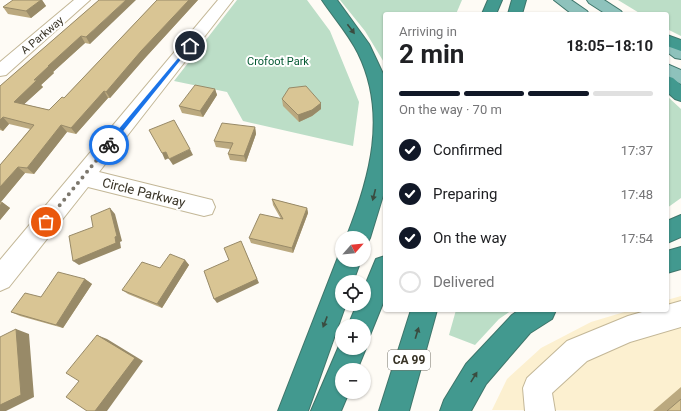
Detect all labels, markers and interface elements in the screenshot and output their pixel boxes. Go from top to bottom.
street label: A Parkway [18,13,67,57]
one-way arrow [347,24,355,35]
text: Arriving in [399,24,457,39]
pin [173,29,207,63]
icon: home [179,35,201,57]
text: 18:05–18:10 [566,37,653,55]
text: 2 min [399,39,464,69]
park label: Crofoot Park [247,55,309,68]
text: On the way · 70 m [399,102,502,117]
courier [89,125,129,165]
icon: bike [98,134,120,156]
icon: check [399,139,421,161]
text: Confirmed [433,141,503,159]
text: 17:37 [621,143,653,158]
street label: Circle Parkway [101,175,187,210]
icon: check [399,183,421,205]
text: Preparing [433,185,497,203]
text: 17:48 [621,187,653,202]
one-way arrow [371,189,377,201]
pin [29,205,63,239]
icon: bag [35,211,57,233]
icon: check [399,227,421,249]
text: On the way [433,229,507,247]
north arrow [335,231,371,267]
map controls [335,231,371,399]
text: 17:54 [621,231,653,246]
text: Delivered [433,273,495,291]
button: locate [335,275,371,311]
one-way arrow [322,317,328,329]
button: + [335,319,371,355]
one-way arrow [414,327,420,339]
road number: CA 99 [388,350,430,370]
button: − [335,363,371,399]
one-way arrow [471,371,478,383]

